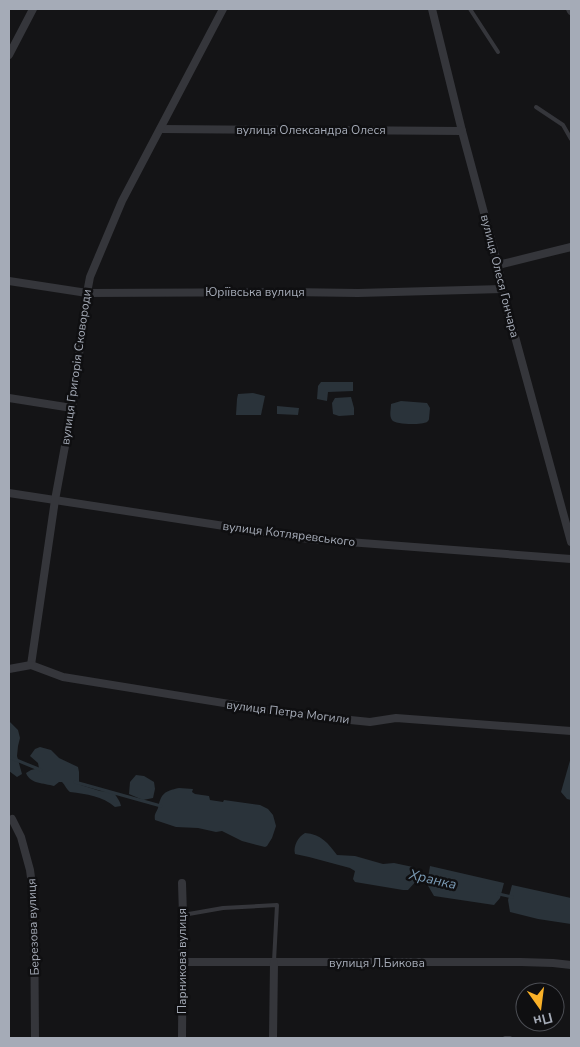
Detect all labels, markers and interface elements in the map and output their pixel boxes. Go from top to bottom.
street label: вулиця Олександра Олеся [236,122,386,138]
street label: вулиця Олеся Гончара [477,213,523,339]
street label: Юріївська вулиця [205,284,305,300]
street label: вулиця Григорія Сковороди [57,288,95,446]
street label: вулиця Котляревського [222,518,356,550]
street label: вулиця Петра Могили [226,697,350,727]
water label: Хранка [406,865,458,894]
street label: Березова вулиця [23,878,43,976]
street label: Парникова вулиця [174,908,190,1014]
street label: вулиця Л.Бикова [329,955,425,971]
north arrow [515,982,565,1032]
text: Пн [531,1008,555,1031]

